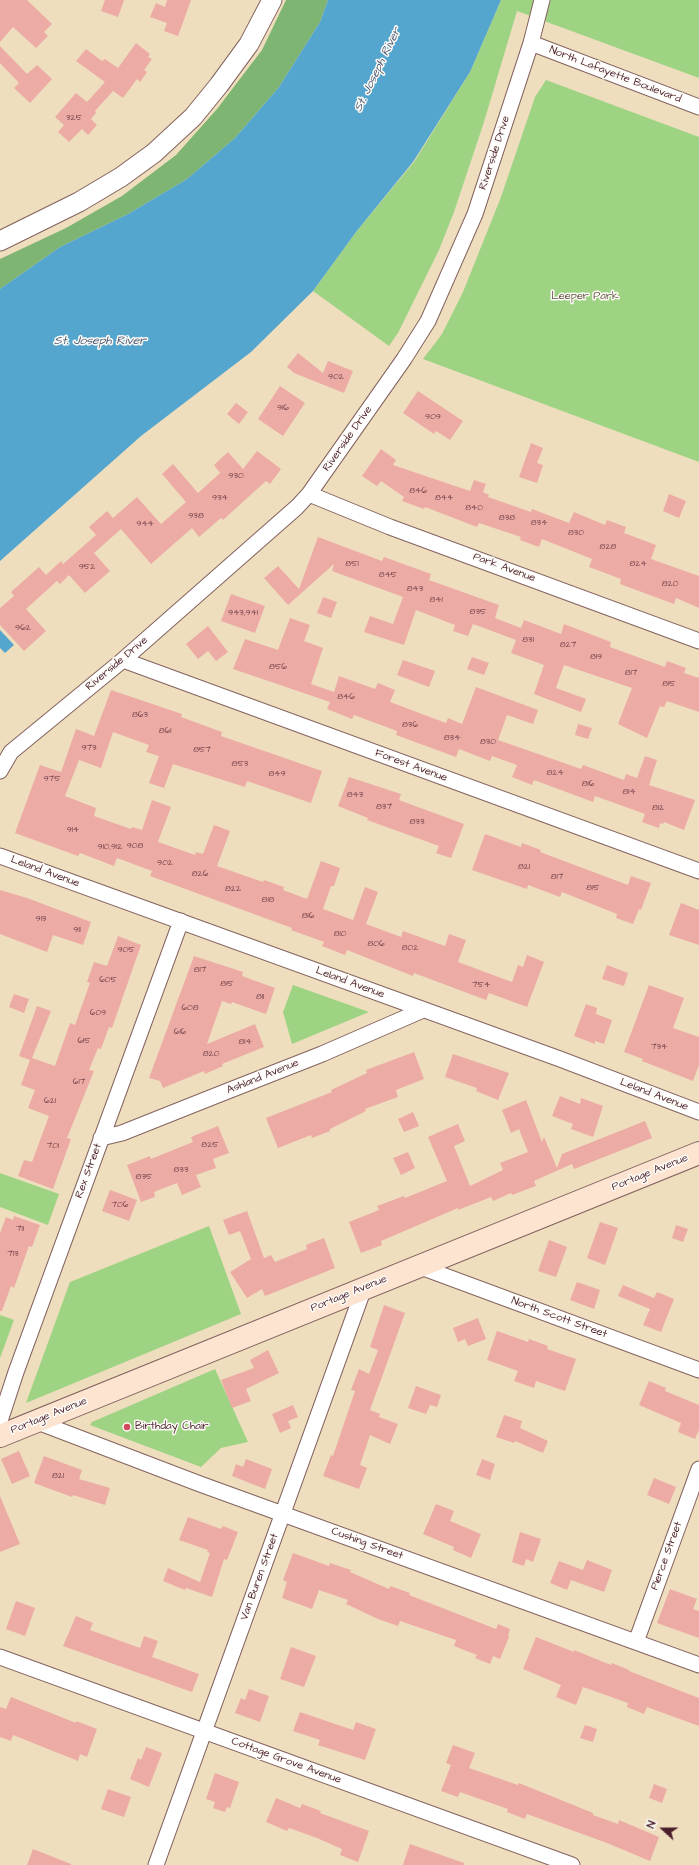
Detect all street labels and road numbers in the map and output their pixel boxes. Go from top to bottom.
street label: North Lafayette Boulevard [547,44,683,106]
street label: Riverside Drive [477,114,513,192]
street label: Riverside Drive [321,404,375,474]
street label: Park Avenue [471,551,537,585]
street label: Riverside Drive [83,634,151,694]
street label: Forest Avenue [373,747,449,785]
street label: Leland Avenue [9,853,81,891]
street label: Leland Avenue [314,964,386,1002]
street label: Ashland Avenue [225,1057,301,1097]
street label: Leland Avenue [618,1076,690,1114]
street label: Rex Street [73,1142,105,1200]
street label: Portage Avenue [610,1152,690,1194]
street label: Portage Avenue [309,1273,389,1315]
street label: North Scott Street [509,1295,609,1341]
street label: Portage Avenue [9,1395,89,1437]
street label: Pierce Street [648,1520,686,1592]
street label: Cushing Street [329,1525,405,1563]
street label: Van Buren Street [238,1532,282,1622]
street label: Cottage Grove Avenue [229,1735,343,1787]

